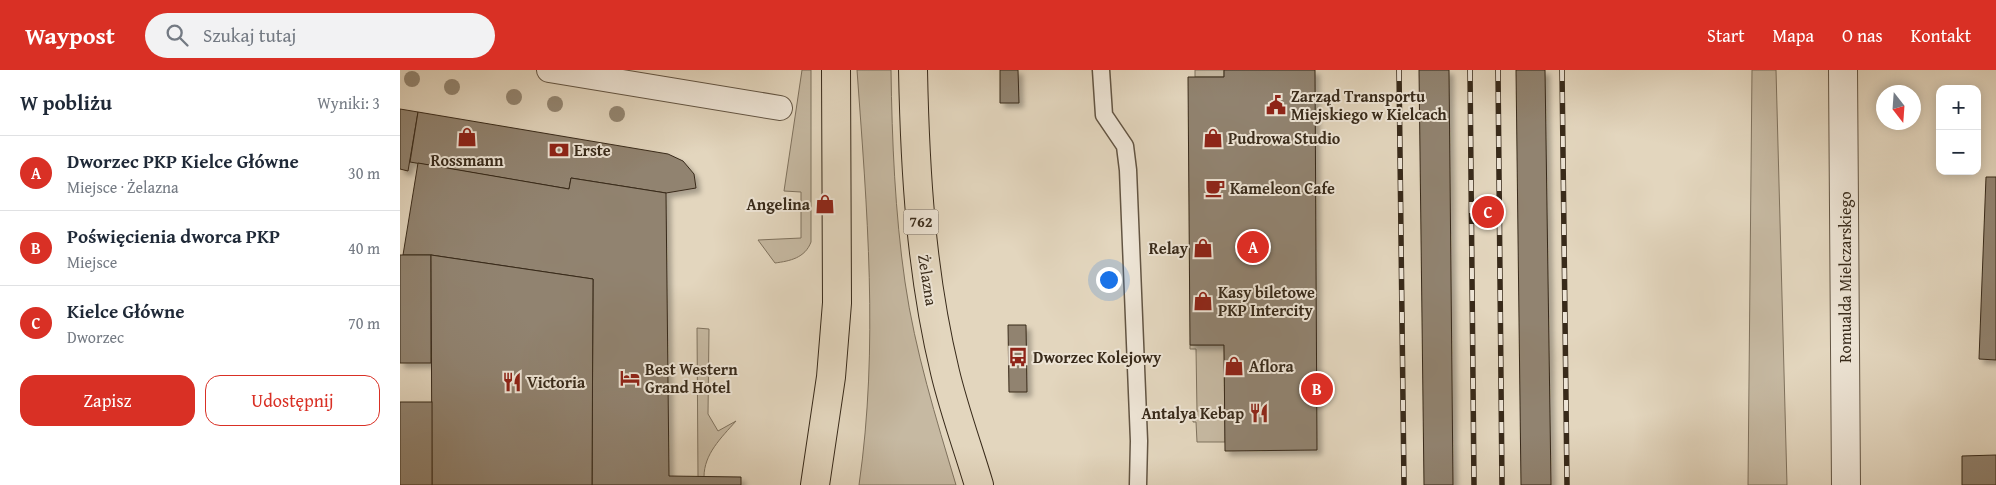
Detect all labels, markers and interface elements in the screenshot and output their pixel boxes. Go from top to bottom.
search box [145,13,495,58]
text: Waypost [25,18,115,53]
icon: search [163,21,191,49]
text: Szukaj tutaj [203,21,296,49]
text: Start [1707,22,1745,49]
text: Mapa [1773,22,1814,49]
text: O nas [1842,22,1883,49]
text: Kontakt [1911,22,1971,49]
place label: Zarząd Transportu Miejskiego w Kielcach [1291,84,1447,126]
north arrow [1876,85,1921,130]
map controls [1936,85,1981,175]
button: + [1936,85,1981,130]
text: W pobliżu [20,87,112,118]
text: Wyniki: 3 [317,91,380,115]
public building icon: Zarząd Transportu Miejskiego w Kielcach [1265,94,1287,116]
shop icon: Rossmann [456,126,478,148]
place label: Pudrowa Studio [1228,126,1341,150]
shop icon: Pudrowa Studio [1202,127,1224,149]
button: − [1936,130,1981,175]
place label: Erste [574,138,611,162]
bank icon: Erste [548,139,570,161]
text: Dworzec PKP Kielce Główne [67,147,299,175]
place label: Rossmann [431,148,504,172]
text: A [31,161,41,185]
text: 30 m [348,161,380,185]
text: Miejsce · Żelazna [67,175,179,199]
place label: Kameleon Cafe [1230,176,1335,200]
cafe icon: Kameleon Cafe [1204,177,1226,199]
street label: Romualda Mielczarskiego [1833,191,1857,363]
place label: Angelina [746,192,811,216]
shop icon: Angelina [814,193,836,215]
pin: C [1472,193,1504,231]
road number: 762 [904,210,938,234]
text: Poświęcienia dworca PKP [67,222,280,250]
pin: A [1237,228,1269,266]
text: B [31,236,41,260]
text: 40 m [348,236,380,260]
place label: Relay [1149,236,1189,260]
shop icon: Relay [1192,237,1214,259]
text: Miejsce [67,250,117,274]
street label: Żelazna [912,253,944,308]
your location [1096,267,1122,293]
place label: Kasy biletowe PKP Intercity [1218,280,1315,322]
shop icon: Kasy biletowe PKP Intercity [1192,290,1214,312]
text: Kielce Główne [67,297,185,325]
text: C [31,311,41,335]
text: 70 m [348,311,380,335]
text: Dworzec [67,325,124,349]
place label: Dworzec Kolejowy [1033,345,1162,369]
bus stop icon: Dworzec Kolejowy [1007,346,1029,368]
place label: Aflora [1249,354,1294,378]
shop icon: Aflora [1223,355,1245,377]
place label: Best Western Grand Hotel [645,357,738,399]
hotel icon: Best Western Grand Hotel [619,367,641,389]
place label: Victoria [527,370,586,394]
pin: B [1301,370,1333,408]
restaurant icon: Victoria [501,371,523,393]
button: Zapisz [20,375,195,426]
button: Udostępnij [205,375,380,426]
place label: Antalya Kebap [1141,401,1244,425]
restaurant icon: Antalya Kebap [1248,402,1270,424]

